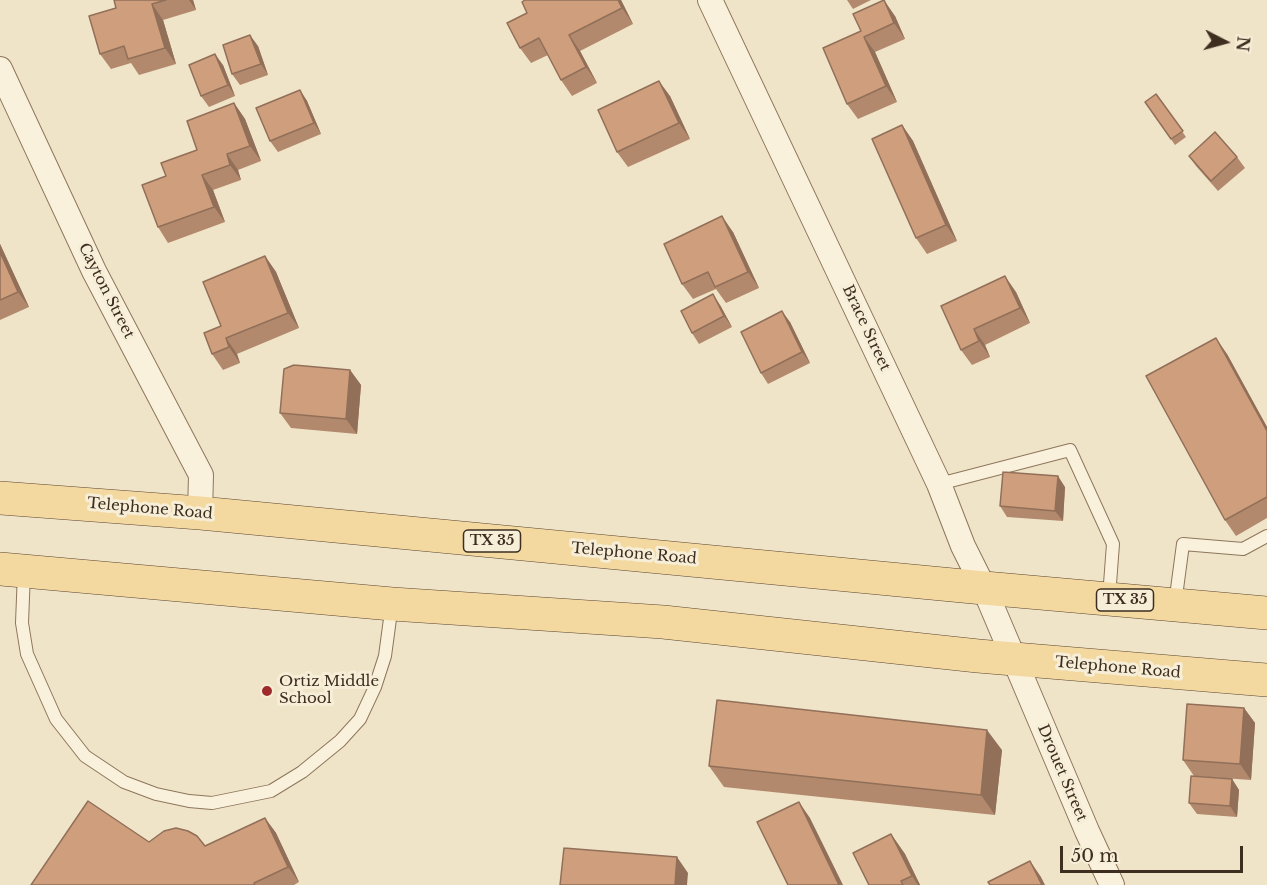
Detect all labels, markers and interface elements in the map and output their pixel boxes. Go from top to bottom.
north arrow [1195,12,1255,72]
text: N [1232,35,1254,52]
street label: Cayton Street [74,240,138,342]
street label: Brace Street [838,282,894,374]
street label: Telephone Road [86,495,214,523]
road number: TX 35 [464,530,520,552]
street label: Telephone Road [570,540,698,568]
road number: TX 35 [1096,589,1154,611]
street label: Telephone Road [1054,654,1182,682]
place label: Ortiz Middle School [279,673,379,708]
marker: Ortiz Middle School [260,684,274,698]
street label: Drouet Street [1033,722,1091,824]
scale bar [1063,834,1246,872]
text: 50 m [1071,845,1119,867]

